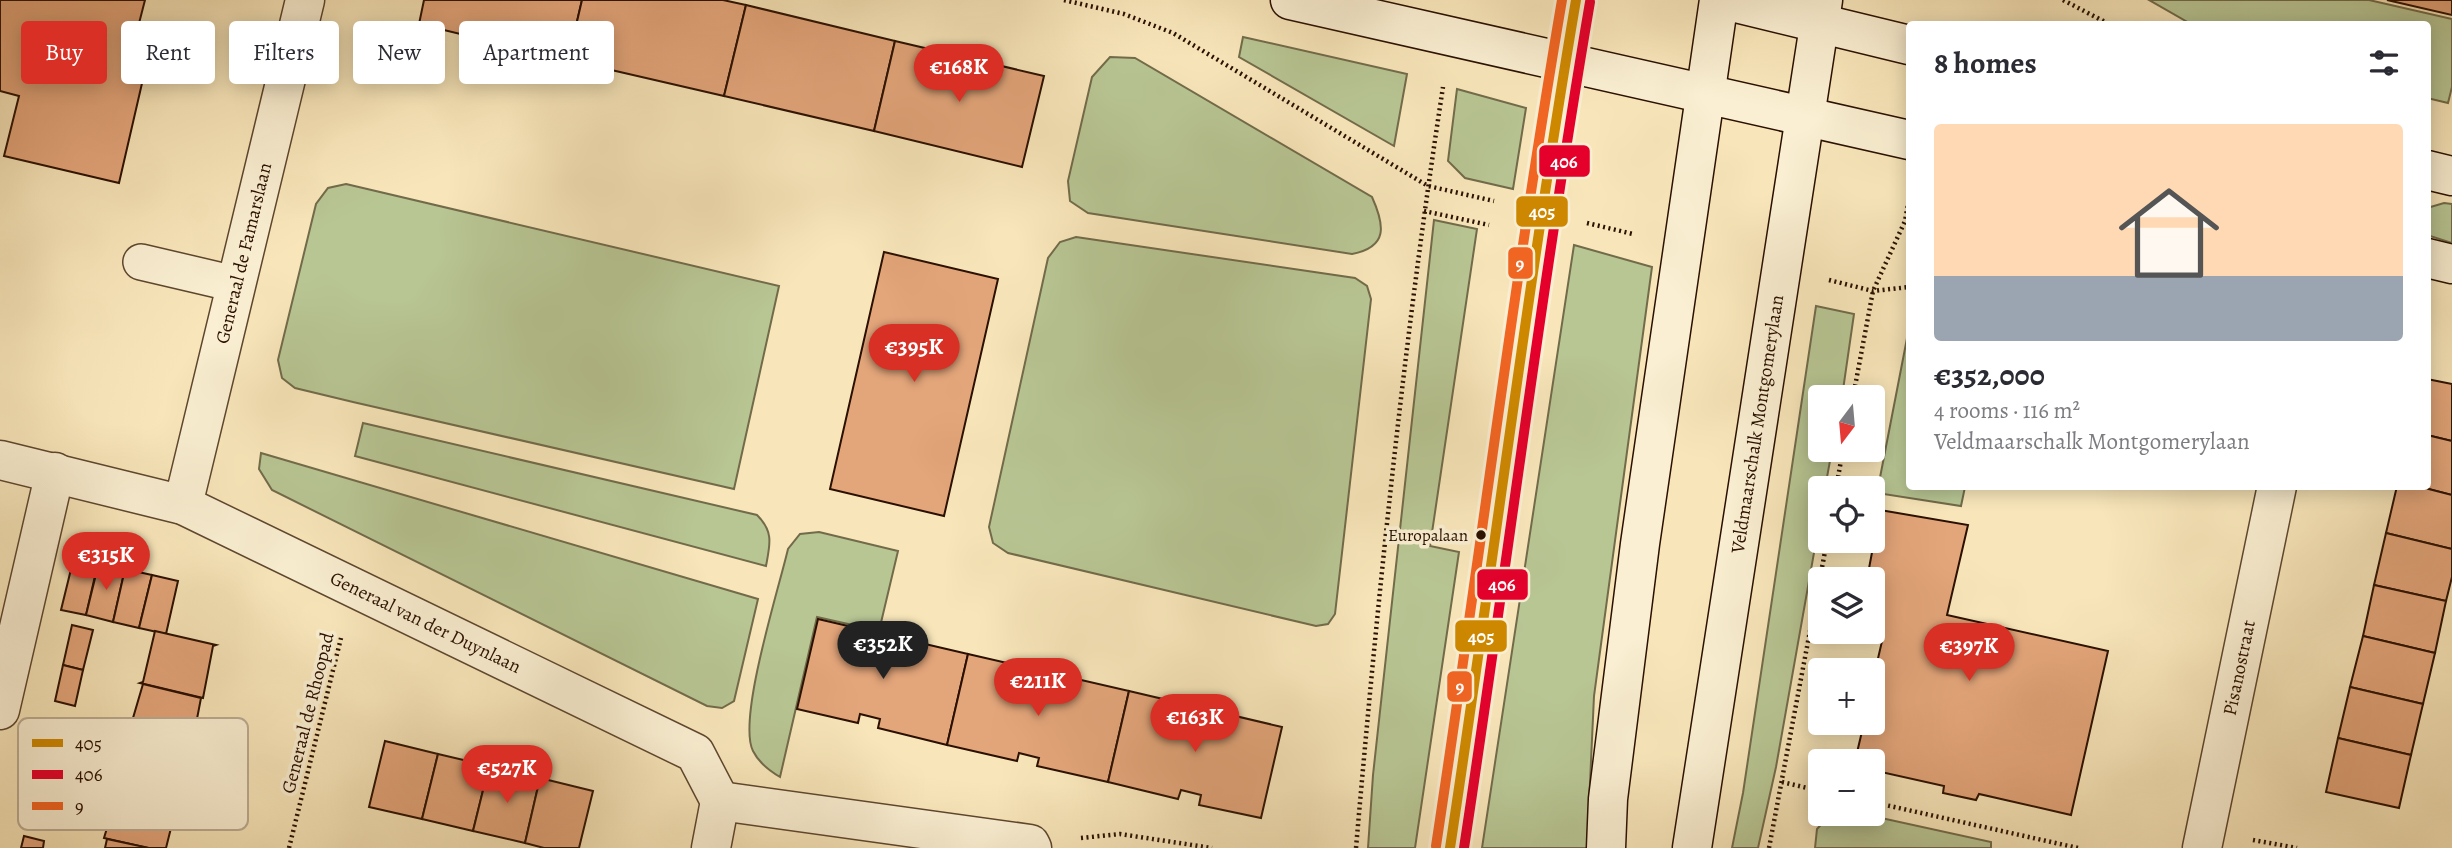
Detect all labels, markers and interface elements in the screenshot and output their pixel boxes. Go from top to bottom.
chip: Buy [21,21,107,84]
chip: Rent [121,21,215,84]
chip: Filters [229,21,339,84]
chip: New [353,21,445,84]
chip: Apartment [459,21,614,84]
text: 8 homes [1934,43,2037,83]
pin: €168K [910,44,1008,104]
icon: filters [2365,44,2403,82]
text: €168K [930,51,988,82]
line badge: 406 [1538,144,1591,178]
text: 406 [1550,149,1578,175]
street label: Generaal de Famarslaan [209,160,278,347]
icon: home [2106,170,2232,296]
line badge: 405 [1515,195,1569,228]
text: 405 [1529,199,1555,225]
line badge: 9 [1507,246,1534,280]
text: 9 [1516,251,1525,277]
street label: Veldmaarschalk Montgomerylaan [1725,293,1790,556]
pin: €395K [865,324,963,384]
text: €395K [885,331,943,362]
text: €352,000 [1934,355,2045,395]
north arrow [1808,385,1885,462]
map controls [1808,385,1885,826]
text: 4 rooms · 116 m² [1934,395,2080,426]
text: Veldmaarschalk Montgomerylaan [1934,426,2250,457]
button: locate [1808,476,1885,553]
place label: Europalaan [1388,524,1468,547]
marker: Europalaan [1474,528,1488,542]
pin: €315K [57,532,155,592]
text: €315K [78,539,134,570]
street label: Generaal van der Duynlaan [326,565,525,680]
button: layers [1808,567,1885,644]
line badge: 406 [1476,568,1529,601]
text: 406 [1488,572,1516,598]
street label: Pisanostraat [2217,618,2262,718]
line badge: 405 [1454,619,1508,653]
pin: €352K [834,622,932,681]
text: 405 [1468,624,1494,650]
pin: €397K [1920,624,2018,683]
text: €352K [853,628,913,659]
street label: Generaal de Rhoopad [275,629,341,796]
text: €397K [1940,630,1998,661]
pin: €211K [989,658,1087,718]
button: + [1808,658,1885,735]
text: €211K [1010,665,1066,696]
line badge: 9 [1446,670,1473,703]
text: 9 [1456,674,1465,700]
pin: €163K [1146,694,1244,754]
text: €163K [1166,701,1224,732]
legend [18,718,248,830]
text: 405 [75,731,102,757]
pin: €527K [458,746,556,805]
button: − [1808,749,1885,826]
text: €527K [477,752,537,783]
text: 406 [75,762,103,788]
text: 9 [75,794,84,820]

